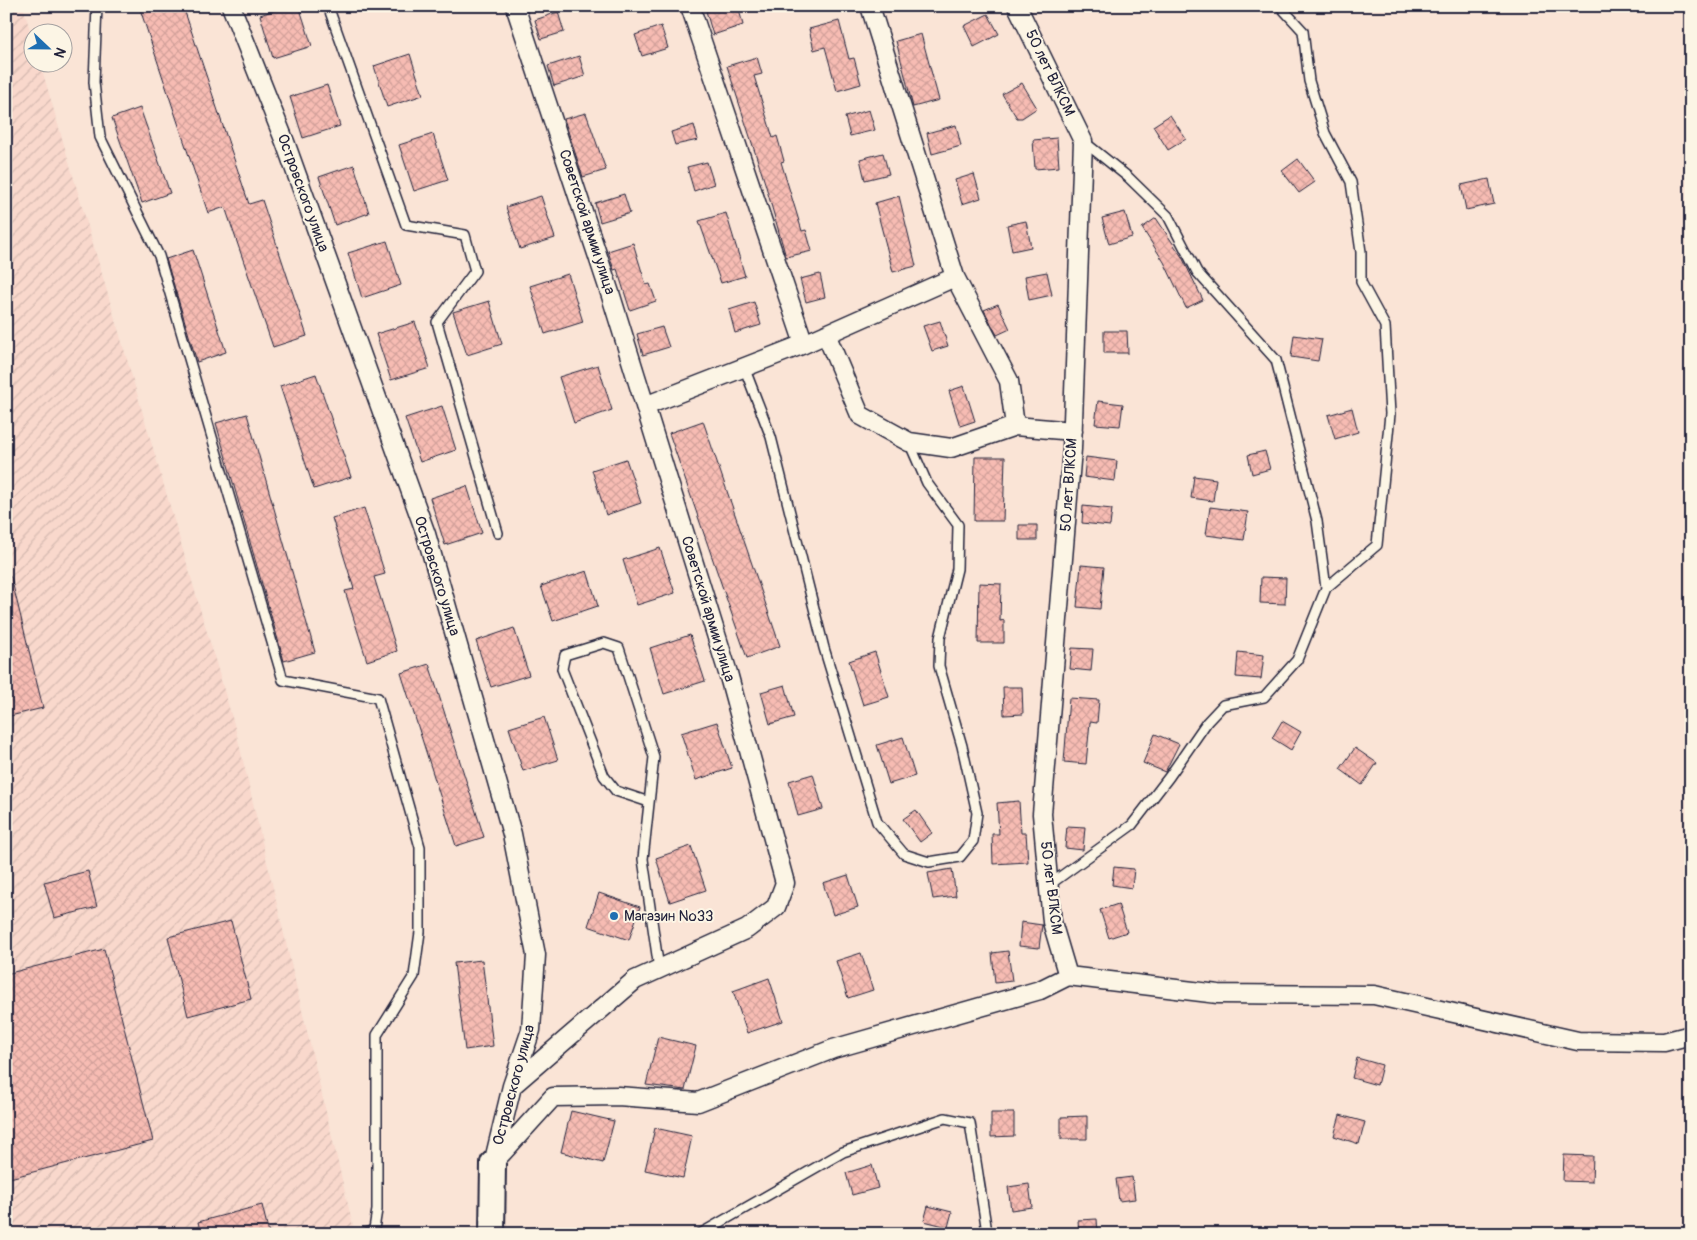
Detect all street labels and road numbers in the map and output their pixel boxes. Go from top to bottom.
street label: 50 лет ВЛКСМ [1021,27,1079,120]
street label: Островского улица [273,131,333,255]
street label: Советской армии улица [555,147,619,297]
street label: 50 лет ВЛКСМ [1056,437,1082,532]
street label: Островского улица [410,514,464,638]
street label: Советской армии улица [677,534,739,684]
street label: 50 лет ВЛКСМ [1036,840,1066,936]
street label: Островского улица [489,1023,539,1147]

